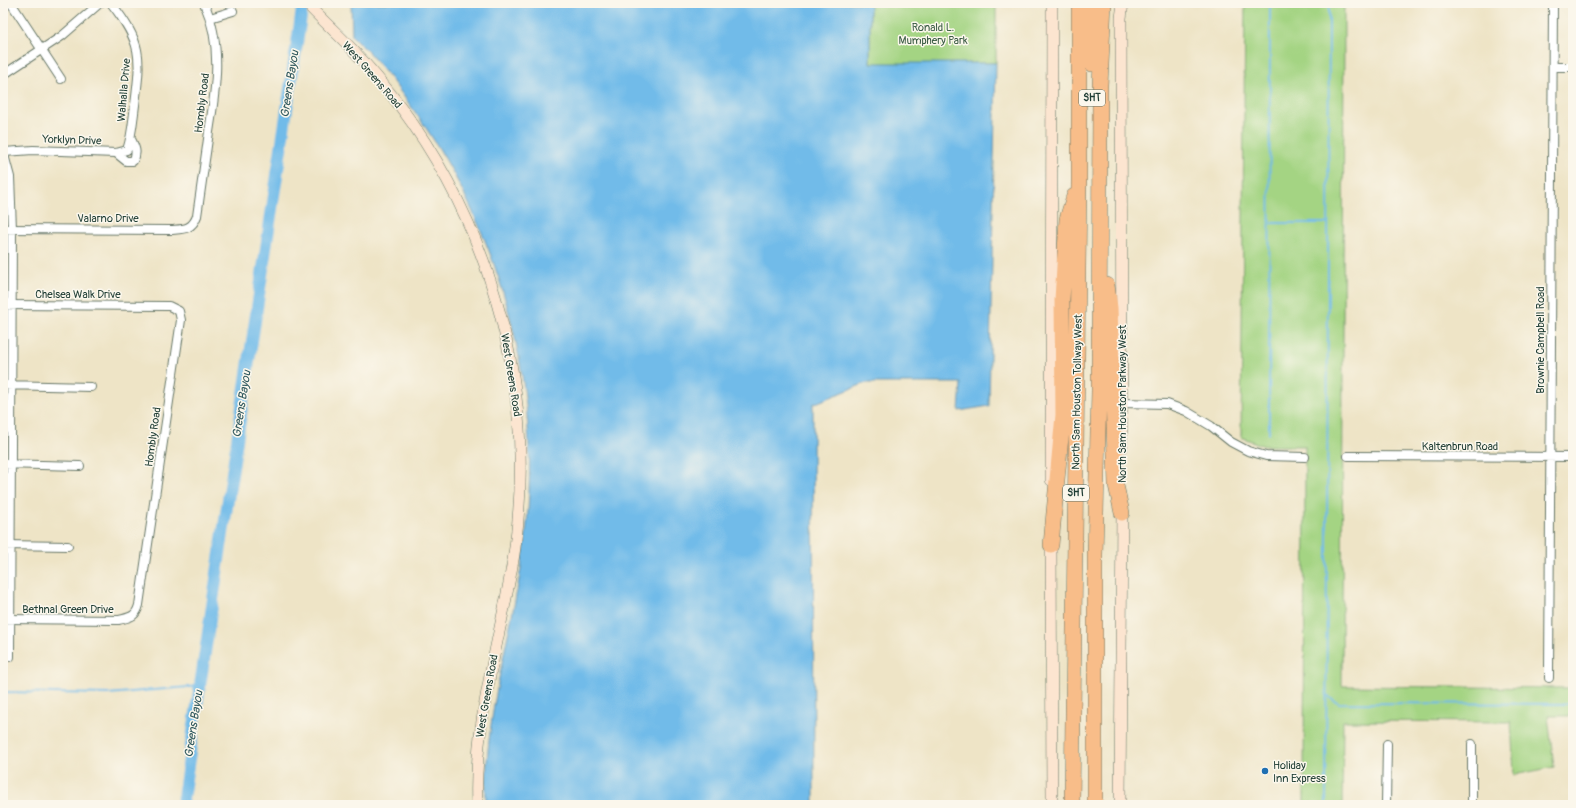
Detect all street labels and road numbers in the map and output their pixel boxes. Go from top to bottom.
street label: West Greens Road [339,39,405,111]
street label: Walhalla Drive [115,57,133,122]
street label: Hombly Road [192,72,212,134]
road number: SHT [1079,90,1105,106]
street label: Yorklyn Drive [41,132,102,148]
street label: Valarno Drive [77,212,139,225]
street label: Brownie Campbell Road [1534,286,1547,394]
street label: Chelsea Walk Drive [35,288,121,301]
street label: North Sam Houston Tollway West [1069,314,1085,470]
street label: North Sam Houston Parkway West [1116,324,1129,483]
street label: West Greens Road [498,332,524,418]
street label: Hombly Road [142,406,164,468]
street label: Kaltenbrun Road [1422,440,1498,453]
road number: SHT [1063,485,1089,501]
street label: Bethnal Green Drive [22,603,114,616]
street label: West Greens Road [473,653,501,739]

